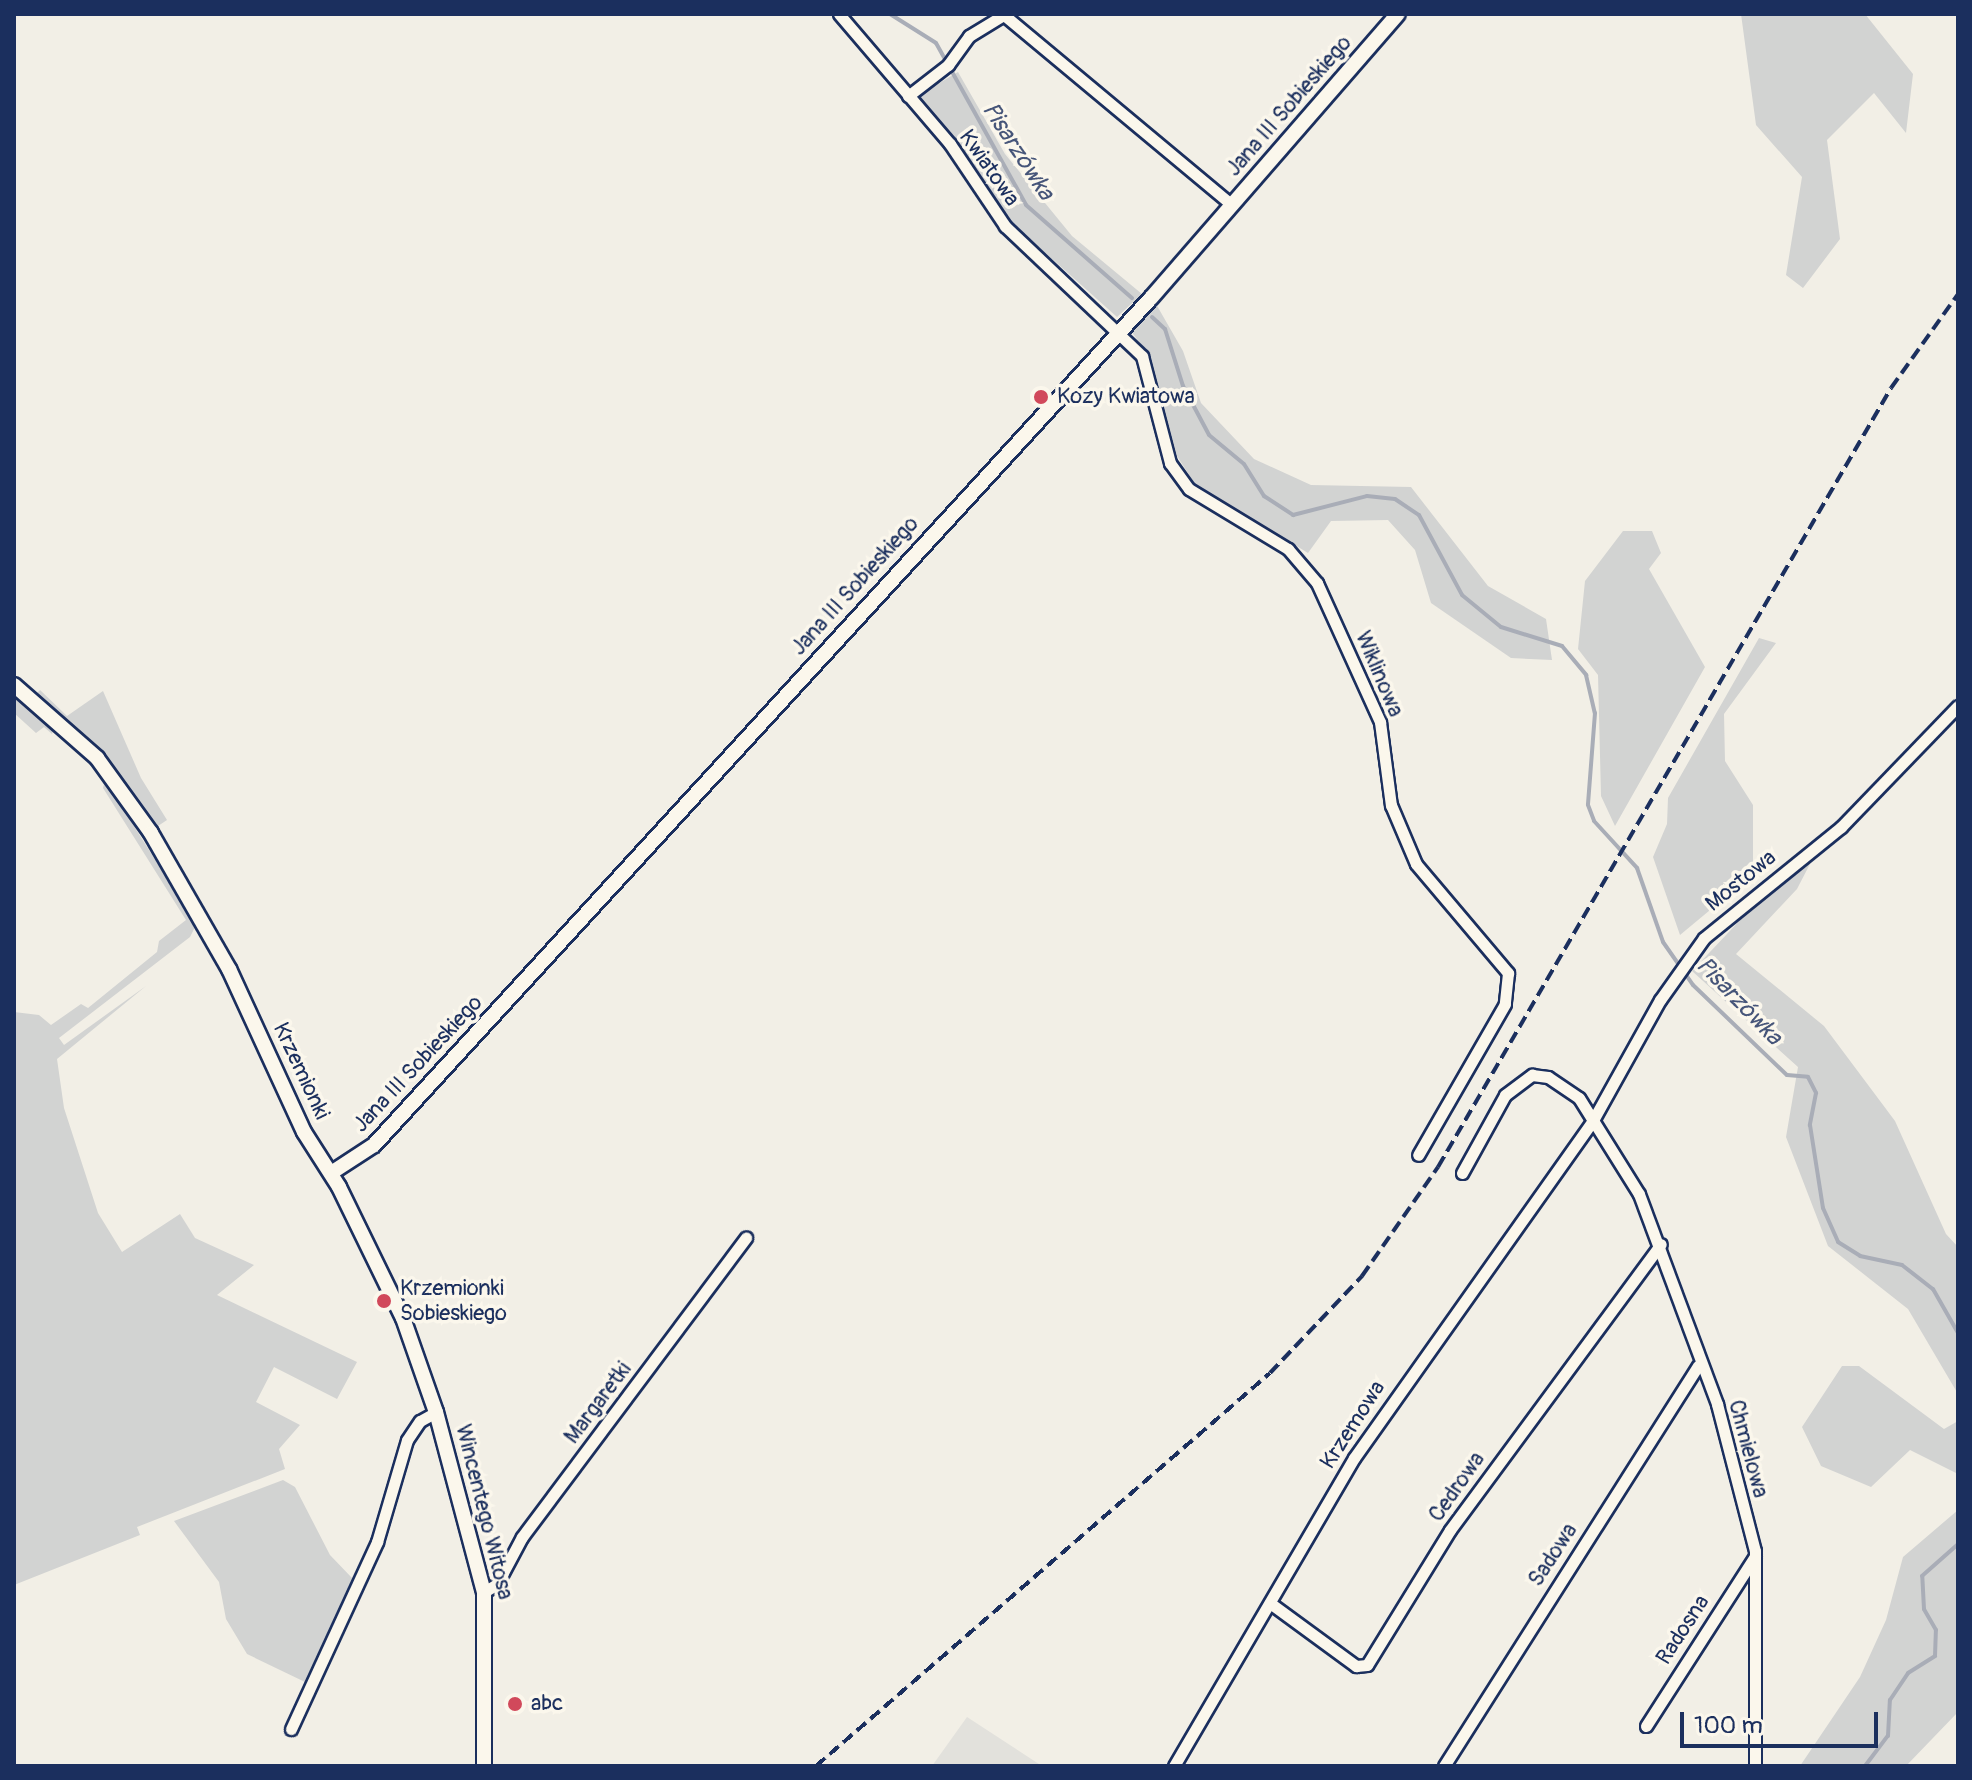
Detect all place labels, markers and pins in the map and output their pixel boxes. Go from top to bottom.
place label: Kozy Kwiatowa [1057,384,1195,410]
marker: Kozy Kwiatowa [1032,388,1050,406]
place label: Krzemionki Sobieskiego [400,1275,507,1326]
marker: Krzemionki Sobieskiego [375,1292,393,1310]
place label: abc [531,1691,563,1717]
marker: abc [506,1695,524,1713]

